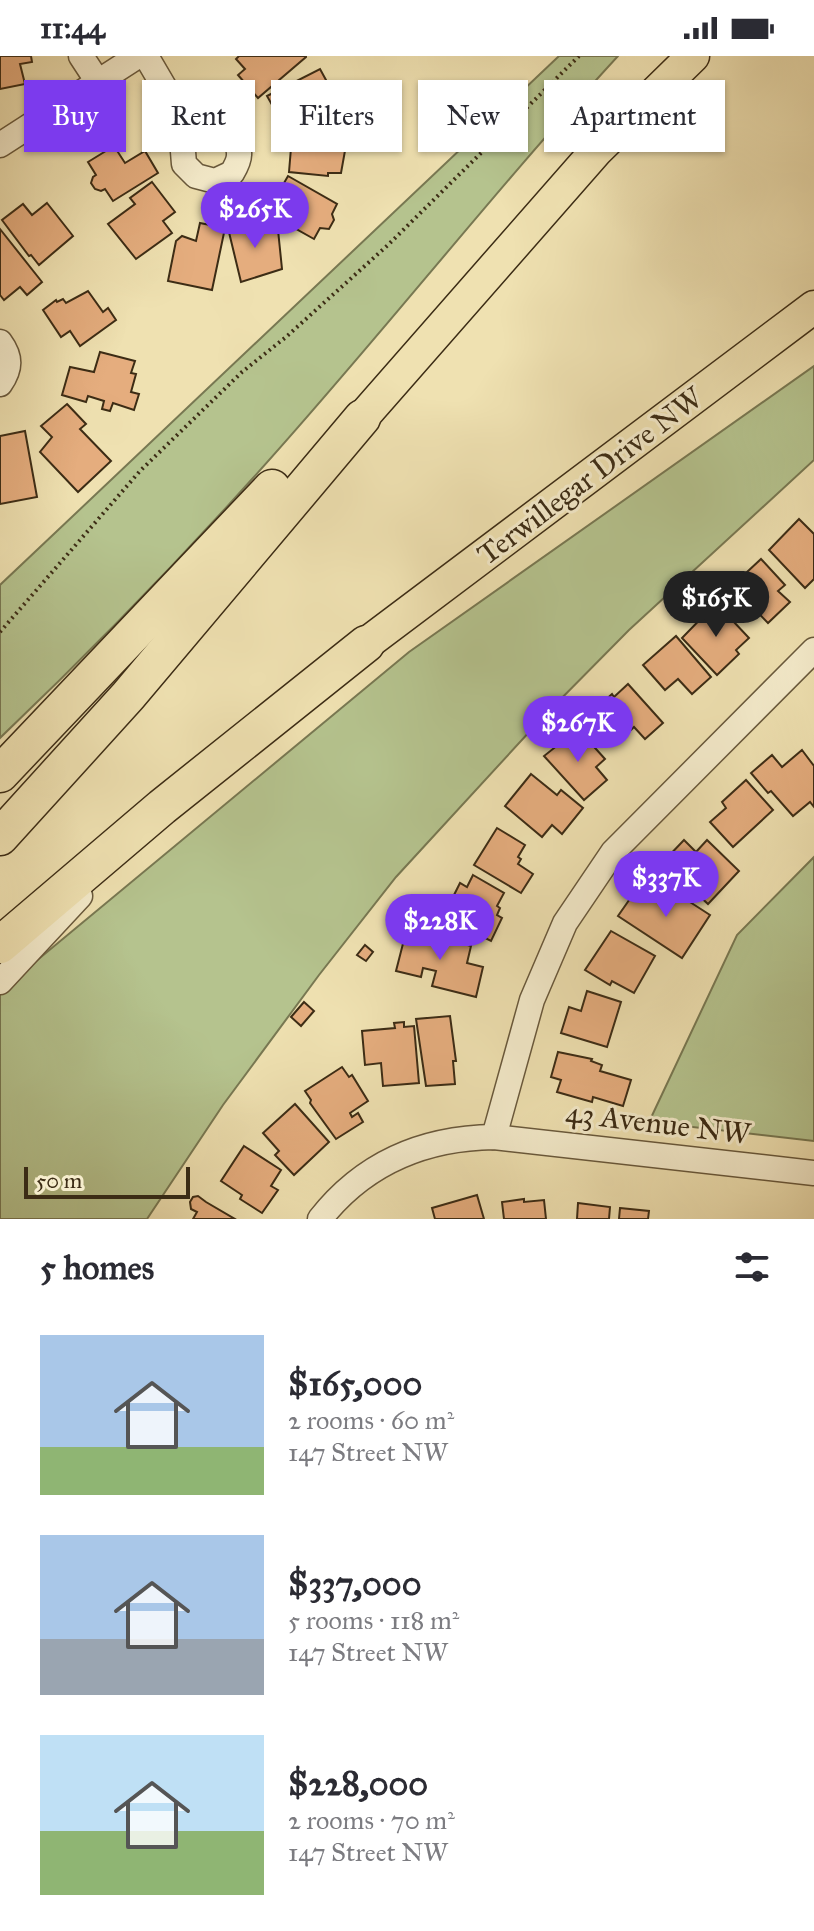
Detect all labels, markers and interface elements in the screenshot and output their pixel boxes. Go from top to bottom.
text: 11:44 [40,10,105,46]
chip: Buy [24,80,126,152]
chip: Rent [142,80,255,152]
chip: Filters [271,80,402,152]
chip: New [418,80,528,152]
chip: Apartment [544,80,725,152]
pin: $265K [199,182,311,250]
text: $265K [219,192,291,224]
street label: Terwillegar Drive NW [470,379,711,572]
pin: $165K [660,571,772,639]
text: $165K [681,581,751,613]
pin: $267K [522,696,634,764]
text: $267K [541,706,615,738]
pin: $337K [610,851,722,919]
text: $337K [632,861,700,893]
pin: $228K [384,894,496,962]
text: $228K [403,904,477,936]
street label: 43 Avenue NW [564,1094,754,1152]
scale bar [24,1163,190,1199]
text: 50 m [36,1167,82,1194]
icon: filters [730,1245,774,1289]
text: 5 homes [40,1247,154,1288]
text: $165,000 [288,1363,422,1404]
icon: home [104,1367,200,1463]
text: 2 rooms · 60 m² [288,1404,454,1436]
text: 147 Street NW [288,1436,448,1468]
text: $337,000 [288,1563,421,1604]
icon: home [104,1567,200,1663]
text: 5 rooms · 118 m² [288,1604,459,1636]
text: 147 Street NW [288,1636,448,1668]
text: $228,000 [288,1763,428,1804]
icon: home [104,1767,200,1863]
text: 2 rooms · 70 m² [288,1804,455,1836]
text: 147 Street NW [288,1836,448,1868]

